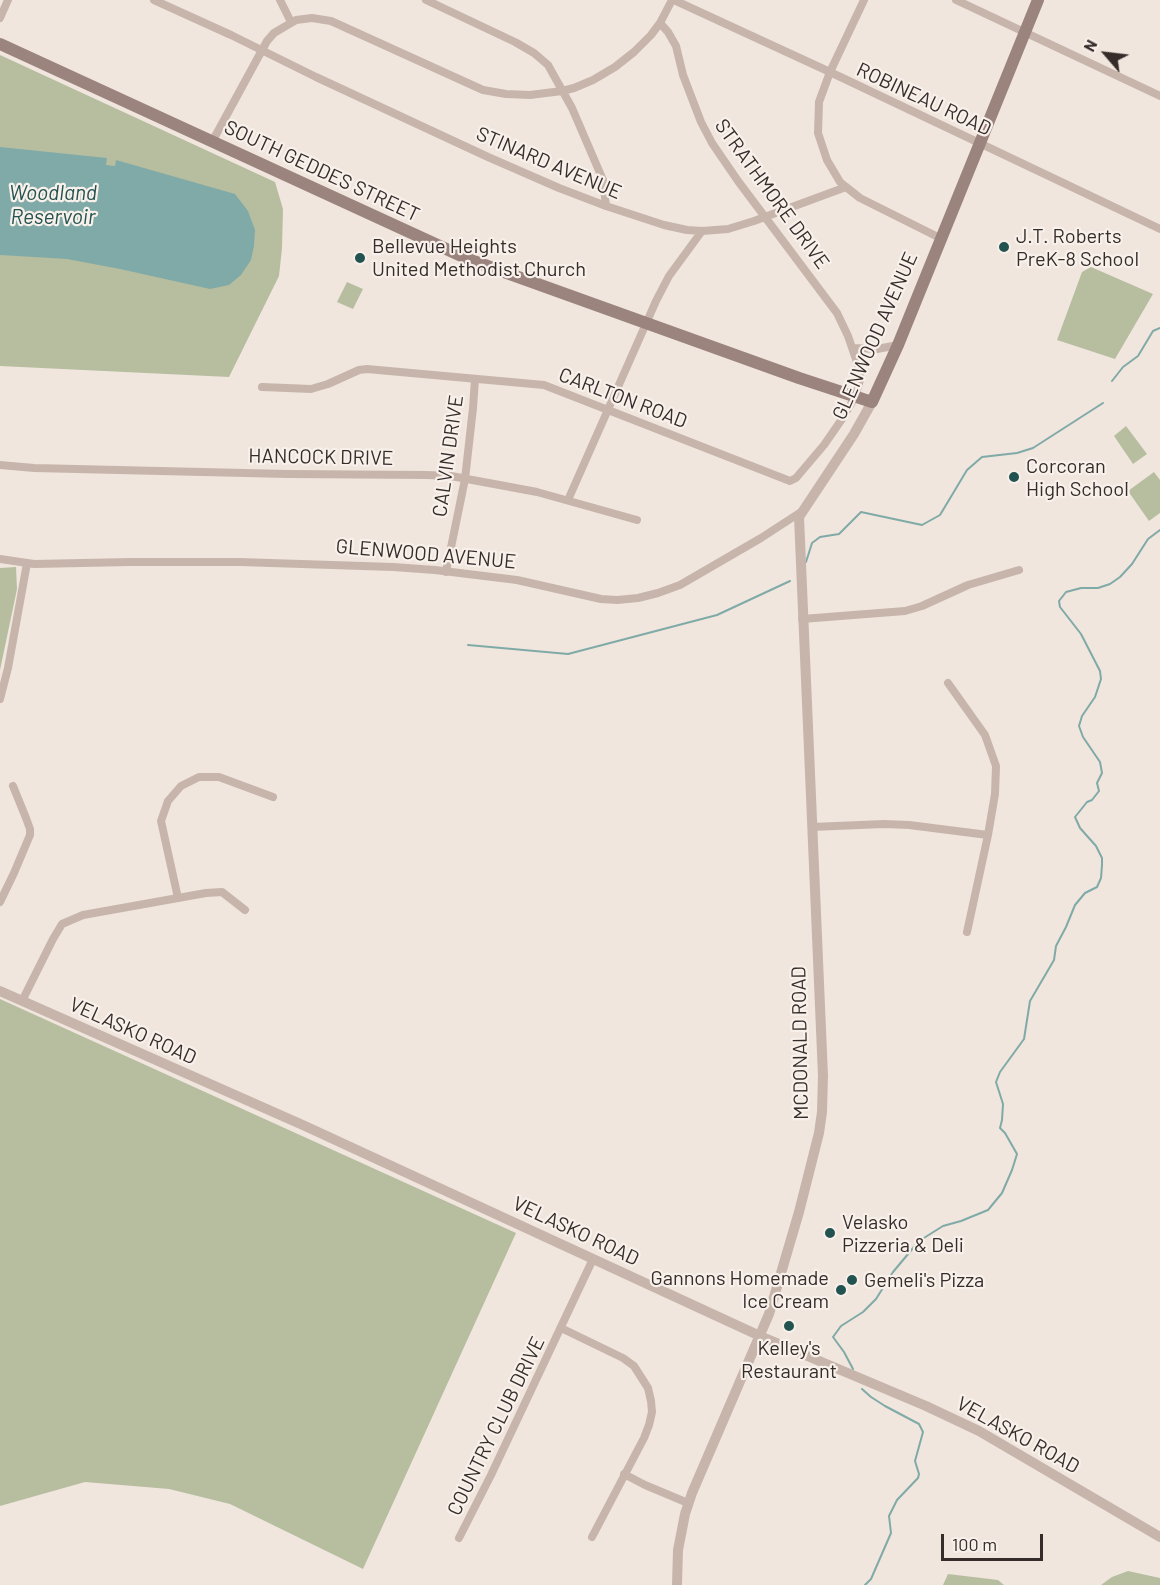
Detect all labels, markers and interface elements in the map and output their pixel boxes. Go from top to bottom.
north arrow [1076,24,1136,84]
text: N [1079,36,1101,54]
street label: ROBINEAU ROAD [853,57,995,141]
street label: STRATHMORE DRIVE [710,114,834,274]
street label: SOUTH GEDDES STREET [220,115,424,227]
street label: STINARD AVENUE [473,122,625,204]
water label: Woodland Reservoir [9,180,97,230]
place label: J.T. Roberts PreK-8 School [1016,224,1139,271]
place label: Bellevue Heights United Methodist Church [372,234,586,281]
marker: J.T. Roberts PreK-8 School [997,240,1011,254]
street label: GLENWOOD AVENUE [827,248,923,424]
marker: Bellevue Heights United Methodist Church [353,251,367,265]
street label: CARLTON ROAD [555,363,691,433]
street label: CALVIN DRIVE [428,393,468,519]
street label: HANCOCK DRIVE [248,444,394,470]
place label: Corcoran High School [1026,454,1129,501]
marker: Corcoran High School [1007,470,1021,484]
street label: GLENWOOD AVENUE [335,534,517,574]
street label: MCDONALD ROAD [787,966,813,1120]
street label: VELASKO ROAD [66,992,200,1070]
street label: VELASKO ROAD [509,1191,643,1271]
place label: Velasko Pizzeria & Deli [842,1210,964,1257]
marker: Velasko Pizzeria & Deli [823,1226,837,1240]
place label: Gannons Homemade Ice Cream [651,1266,829,1313]
place label: Gemeli's Pizza [864,1268,984,1292]
marker: Gemeli's Pizza [845,1273,859,1287]
marker: Gannons Homemade Ice Cream [834,1283,848,1297]
marker: Kelley's Restaurant [782,1319,796,1333]
street label: COUNTRY CLUB DRIVE [442,1333,550,1519]
place label: Kelley's Restaurant [741,1336,837,1383]
street label: VELASKO ROAD [952,1391,1084,1479]
scale bar [944,1522,1046,1560]
text: 100 m [952,1533,997,1555]

